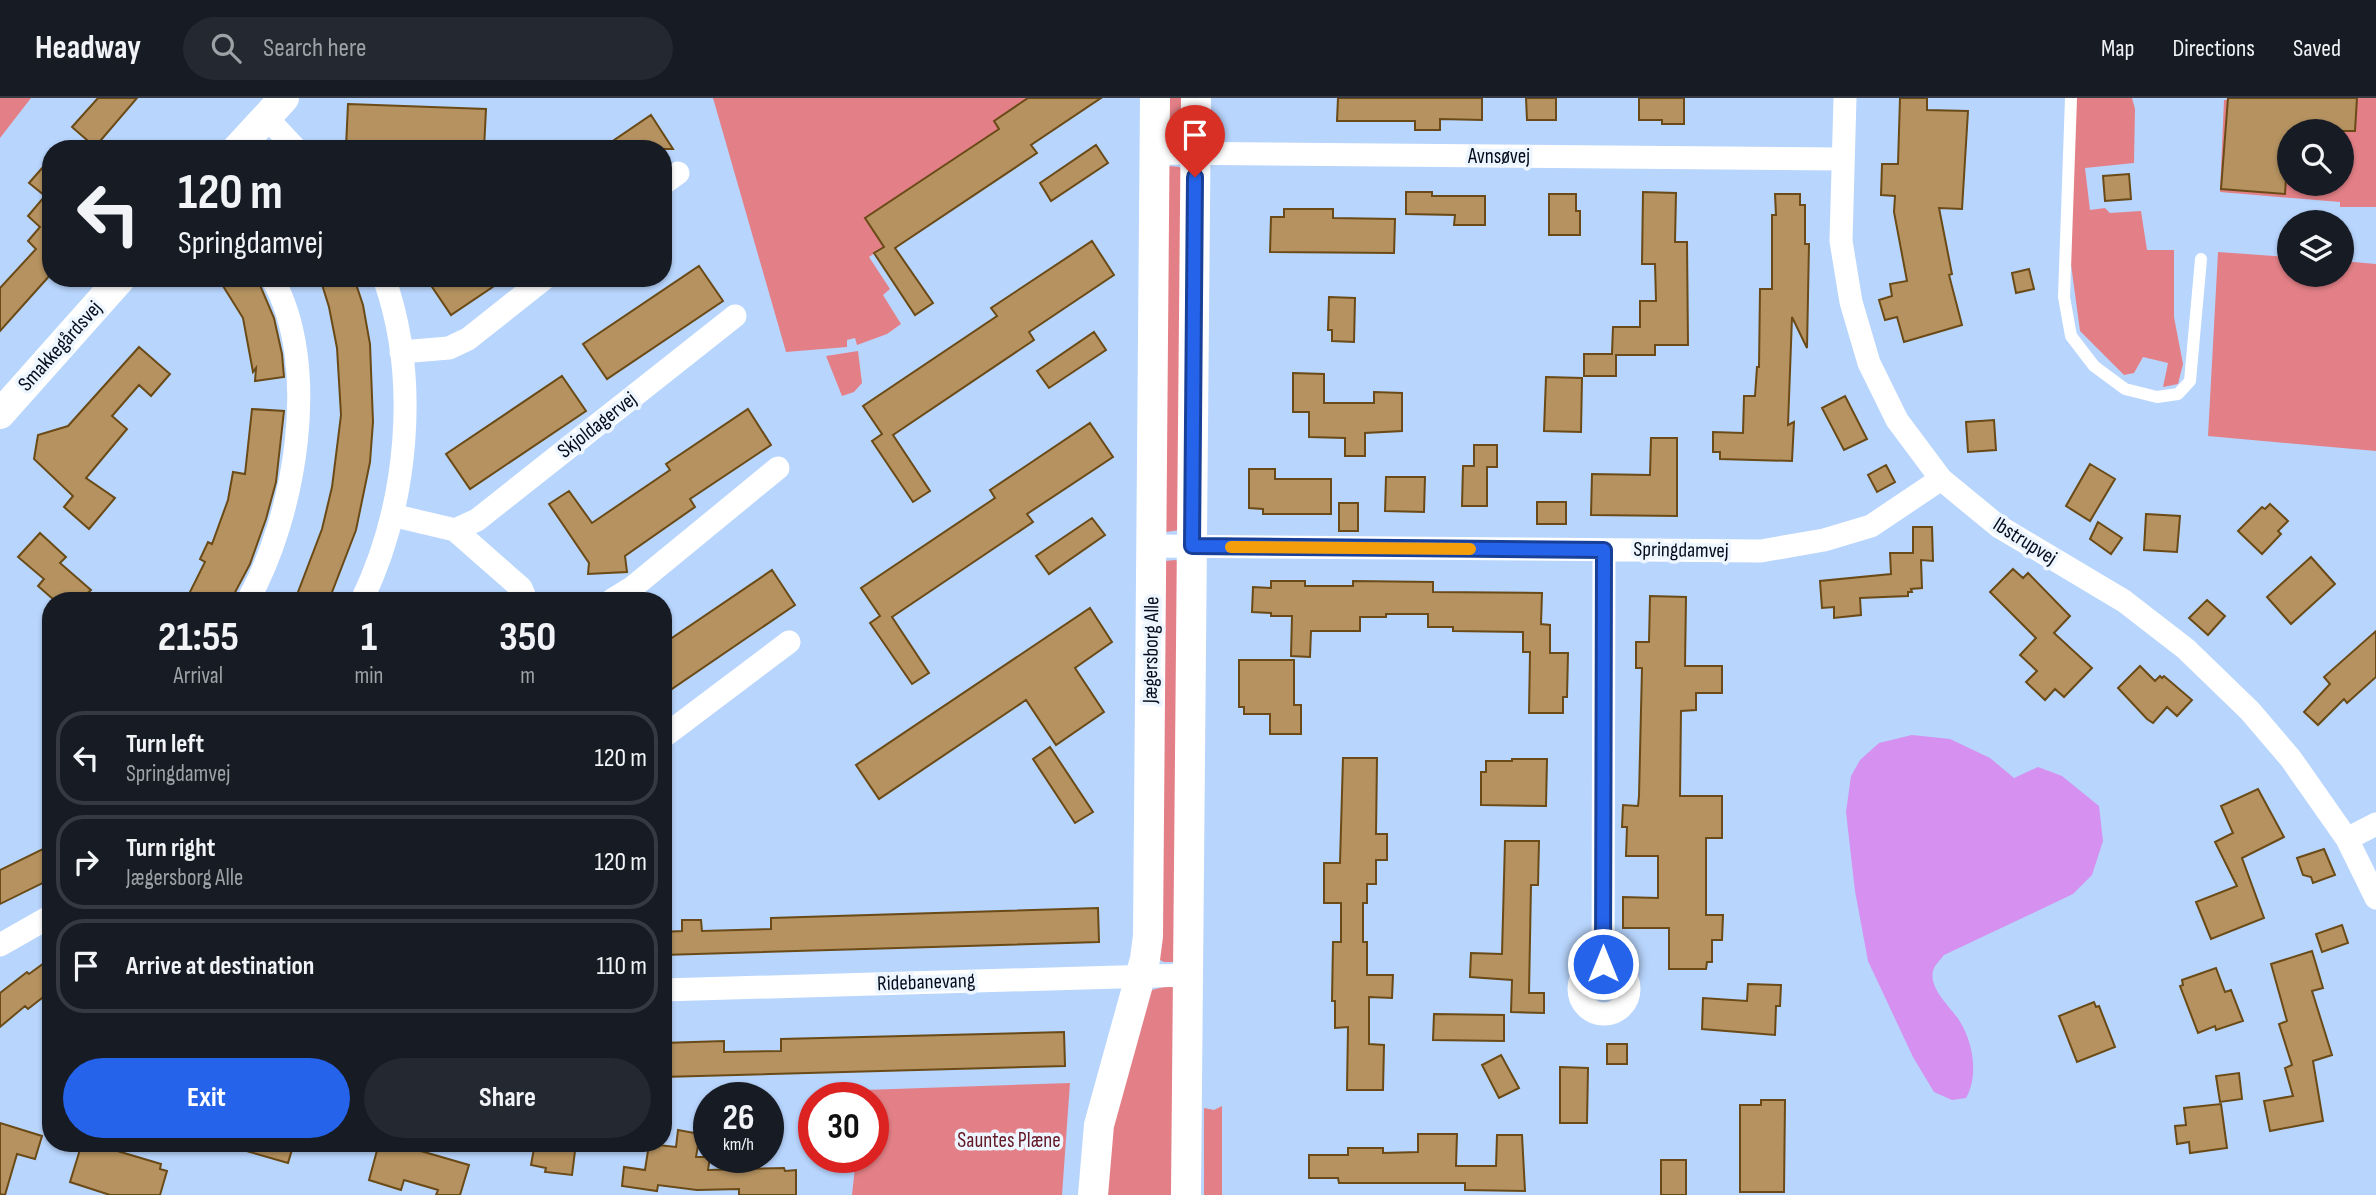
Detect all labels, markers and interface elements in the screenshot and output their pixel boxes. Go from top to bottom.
search box [183,17,673,80]
text: Headway [35,28,141,68]
icon: search [207,29,245,67]
text: Search here [263,33,366,64]
text: Map [2101,34,2134,63]
text: Directions [2172,34,2255,63]
text: Saved [2293,34,2341,63]
pin [1165,105,1225,177]
icon: arrive [1176,116,1214,154]
map controls [2277,119,2354,287]
button: search [2277,119,2354,196]
street label: Avnsøvej [1467,144,1530,169]
text: 120 m [178,164,283,223]
icon: left [63,168,154,259]
button: layers [2277,210,2354,287]
text: Springdamvej [178,224,323,263]
street label: Smakkegårdsvej [13,296,107,396]
street label: Skjoldagervej [553,386,641,464]
street label: Ibstrupvej [1989,512,2061,570]
street label: Springdamvej [1633,537,1729,563]
street label: Jægersborg Alle [1138,596,1164,705]
text: 21:55 [158,612,239,663]
text: 1 [361,612,377,663]
text: 350 [499,612,556,663]
text: Arrival [174,662,223,690]
text: min [355,662,383,690]
text: m [520,662,535,690]
text: Turn left [126,729,204,760]
icon: left [67,739,105,777]
text: 120 m [594,743,647,774]
text: Springdamvej [126,760,230,788]
text: Turn right [126,833,215,864]
icon: right [67,843,105,881]
text: 120 m [594,847,647,878]
text: Jægersborg Alle [126,864,243,892]
position arrow [1566,927,1640,1001]
icon: arrive [67,947,105,985]
text: Arrive at destination [126,951,314,982]
text: 110 m [596,951,647,982]
street label: Ridebanevang [877,968,975,996]
button: Exit [63,1058,350,1138]
button: Share [364,1058,651,1138]
speed limit sign: 30 [798,1082,889,1173]
text: 26 [723,1097,754,1140]
park label: Sauntes Plæne [957,1128,1061,1153]
text: km/h [723,1134,754,1155]

